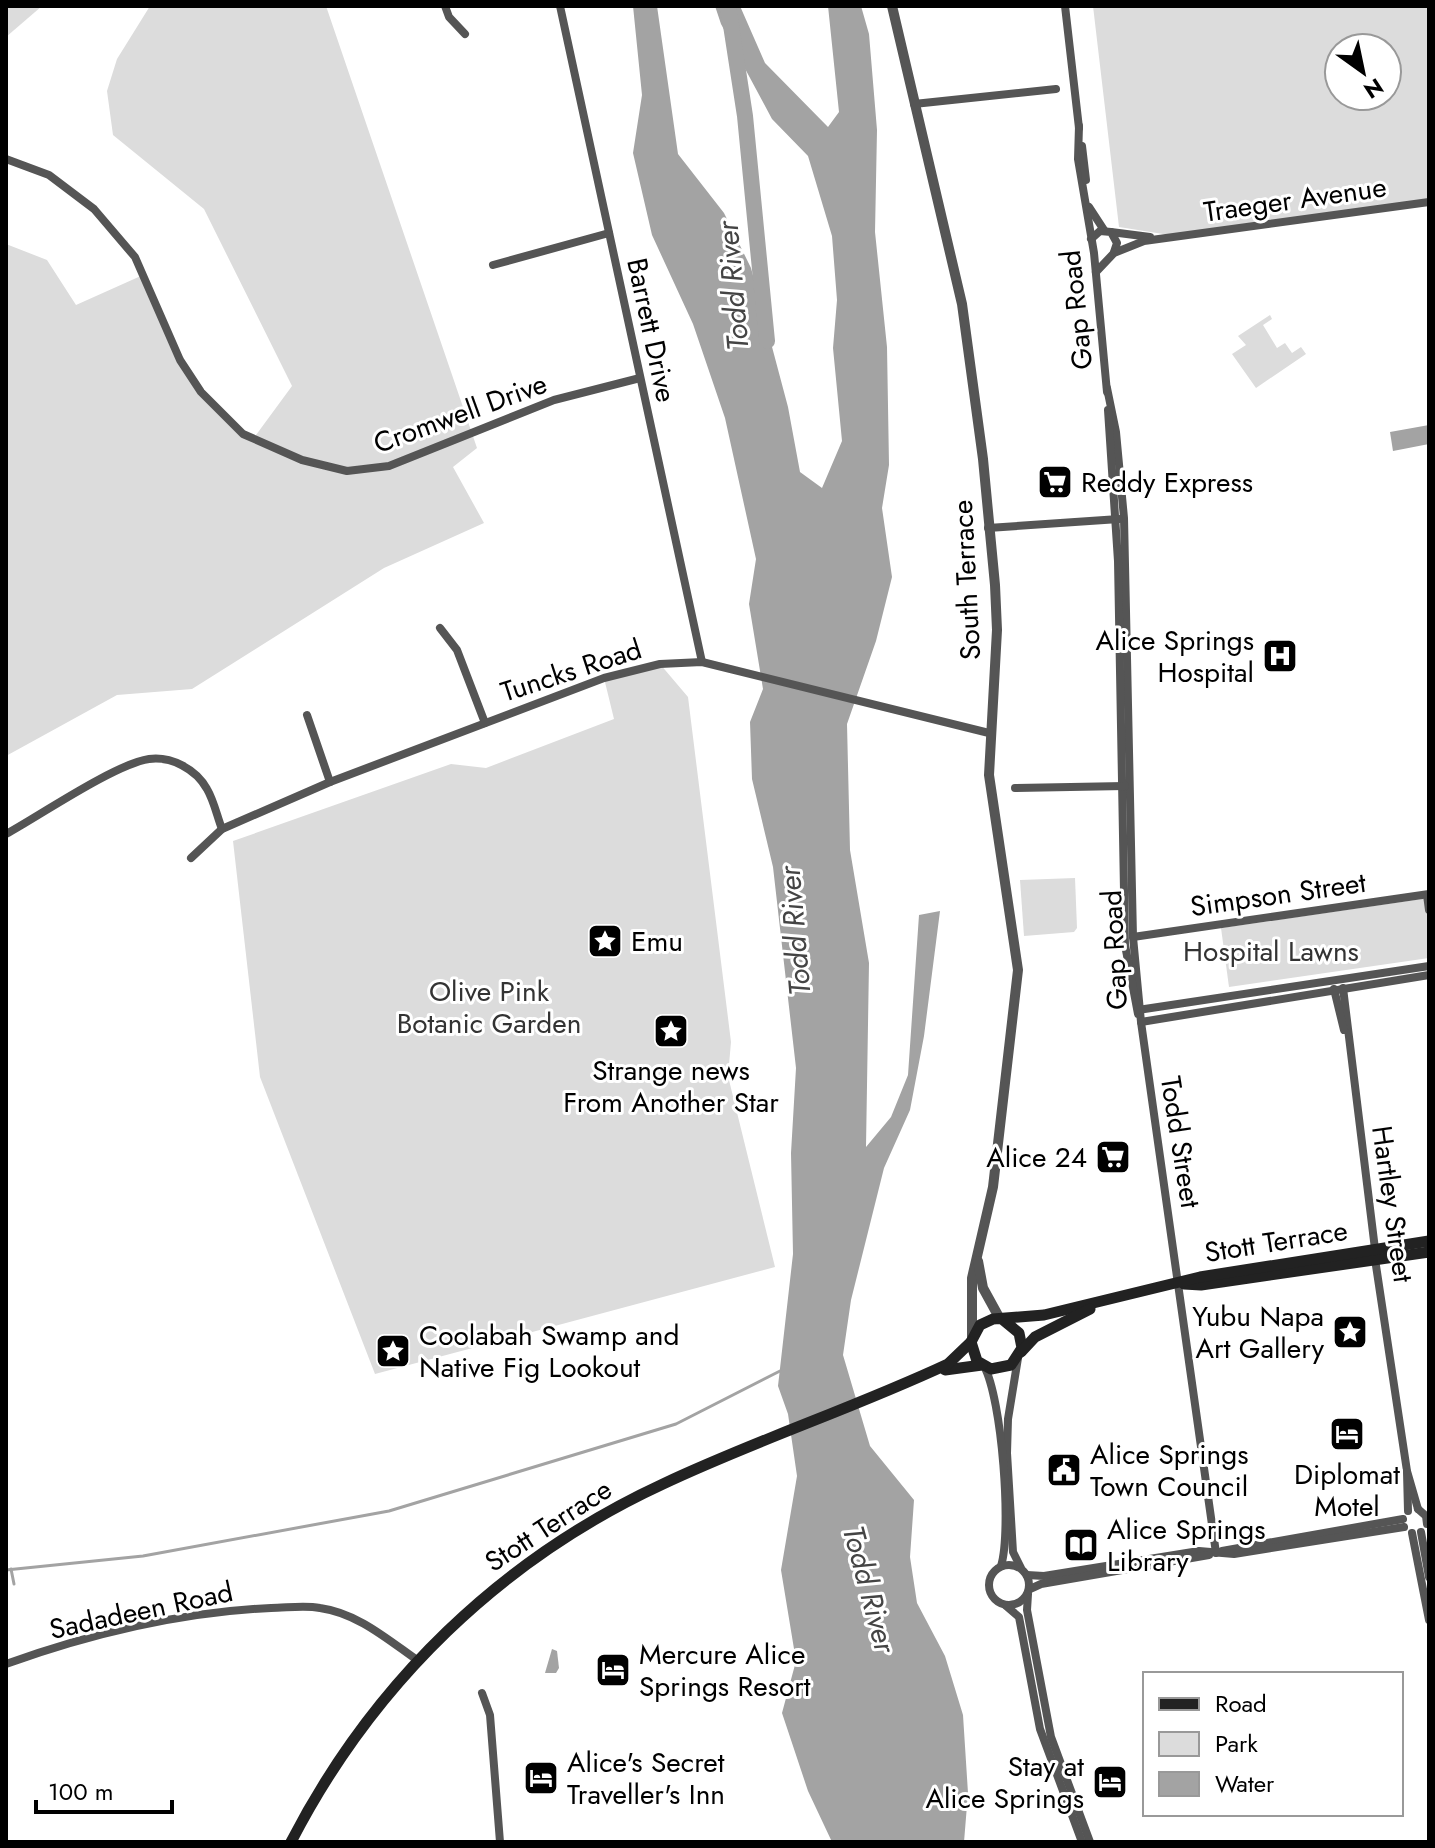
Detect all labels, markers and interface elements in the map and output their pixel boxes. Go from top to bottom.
north arrow [1323,32,1403,112]
text: N [1358,71,1390,107]
street label: Traeger Avenue [1201,166,1389,233]
water label: Todd River [705,217,760,353]
street label: Gap Road [1050,248,1103,372]
street label: Barrett Drive [616,254,687,406]
street label: Cromwell Drive [368,363,553,464]
place label: Reddy Express [1081,462,1253,503]
supermarket icon: Reddy Express [1036,463,1074,501]
street label: South Terrace [942,499,991,661]
place label: Alice Springs Hospital [1095,620,1254,693]
street label: Tuncks Road [495,628,647,713]
hospital icon: Alice Springs Hospital [1261,637,1299,675]
water label: Todd River [767,862,822,998]
street label: Simpson Street [1188,862,1369,927]
street label: Gap Road [1091,889,1138,1011]
place label: Emu [631,921,683,962]
place icon: Emu [586,922,624,960]
park label: Hospital Lawns [1183,931,1359,972]
park label: Olive Pink Botanic Garden [397,971,581,1044]
place icon: Strange news From Another Star [652,1012,690,1050]
place label: Strange news From Another Star [563,1050,779,1123]
street label: Todd Street [1150,1073,1211,1211]
street label: Hartley Street [1361,1123,1424,1285]
place label: Alice 24 [986,1137,1087,1178]
supermarket icon: Alice 24 [1094,1138,1132,1176]
street label: Stott Terrace [1202,1210,1351,1273]
place label: Yubu Napa Art Gallery [1192,1296,1325,1369]
place icon: Yubu Napa Art Gallery [1331,1313,1369,1351]
place label: Coolabah Swamp and Native Fig Lookout [419,1315,679,1388]
place icon: Coolabah Swamp and Native Fig Lookout [374,1332,412,1370]
hotel icon: Diplomat Motel [1328,1415,1366,1453]
place label: Alice Springs Town Council [1090,1434,1249,1507]
public building icon: Alice Springs Town Council [1045,1451,1083,1489]
place label: Diplomat Motel [1294,1454,1400,1527]
street label: Stott Terrace [477,1469,620,1582]
place label: Alice Springs Library [1107,1509,1266,1582]
water label: Todd River [832,1521,908,1659]
library icon: Alice Springs Library [1062,1526,1100,1564]
street label: Sadadeen Road [46,1571,237,1650]
place label: Mercure Alice Springs Resort [639,1634,811,1707]
hotel icon: Mercure Alice Springs Resort [594,1651,632,1689]
legend [1143,1672,1403,1816]
text: Road [1215,1686,1267,1721]
text: Park [1215,1726,1258,1761]
place label: Alice's Secret Traveller's Inn [567,1742,725,1815]
place label: Stay at Alice Springs [925,1746,1084,1819]
hotel icon: Alice's Secret Traveller's Inn [522,1759,560,1797]
hotel icon: Stay at Alice Springs [1091,1763,1129,1801]
scale bar [36,1764,172,1814]
text: Water [1215,1766,1275,1801]
text: 100 m [48,1774,114,1809]

